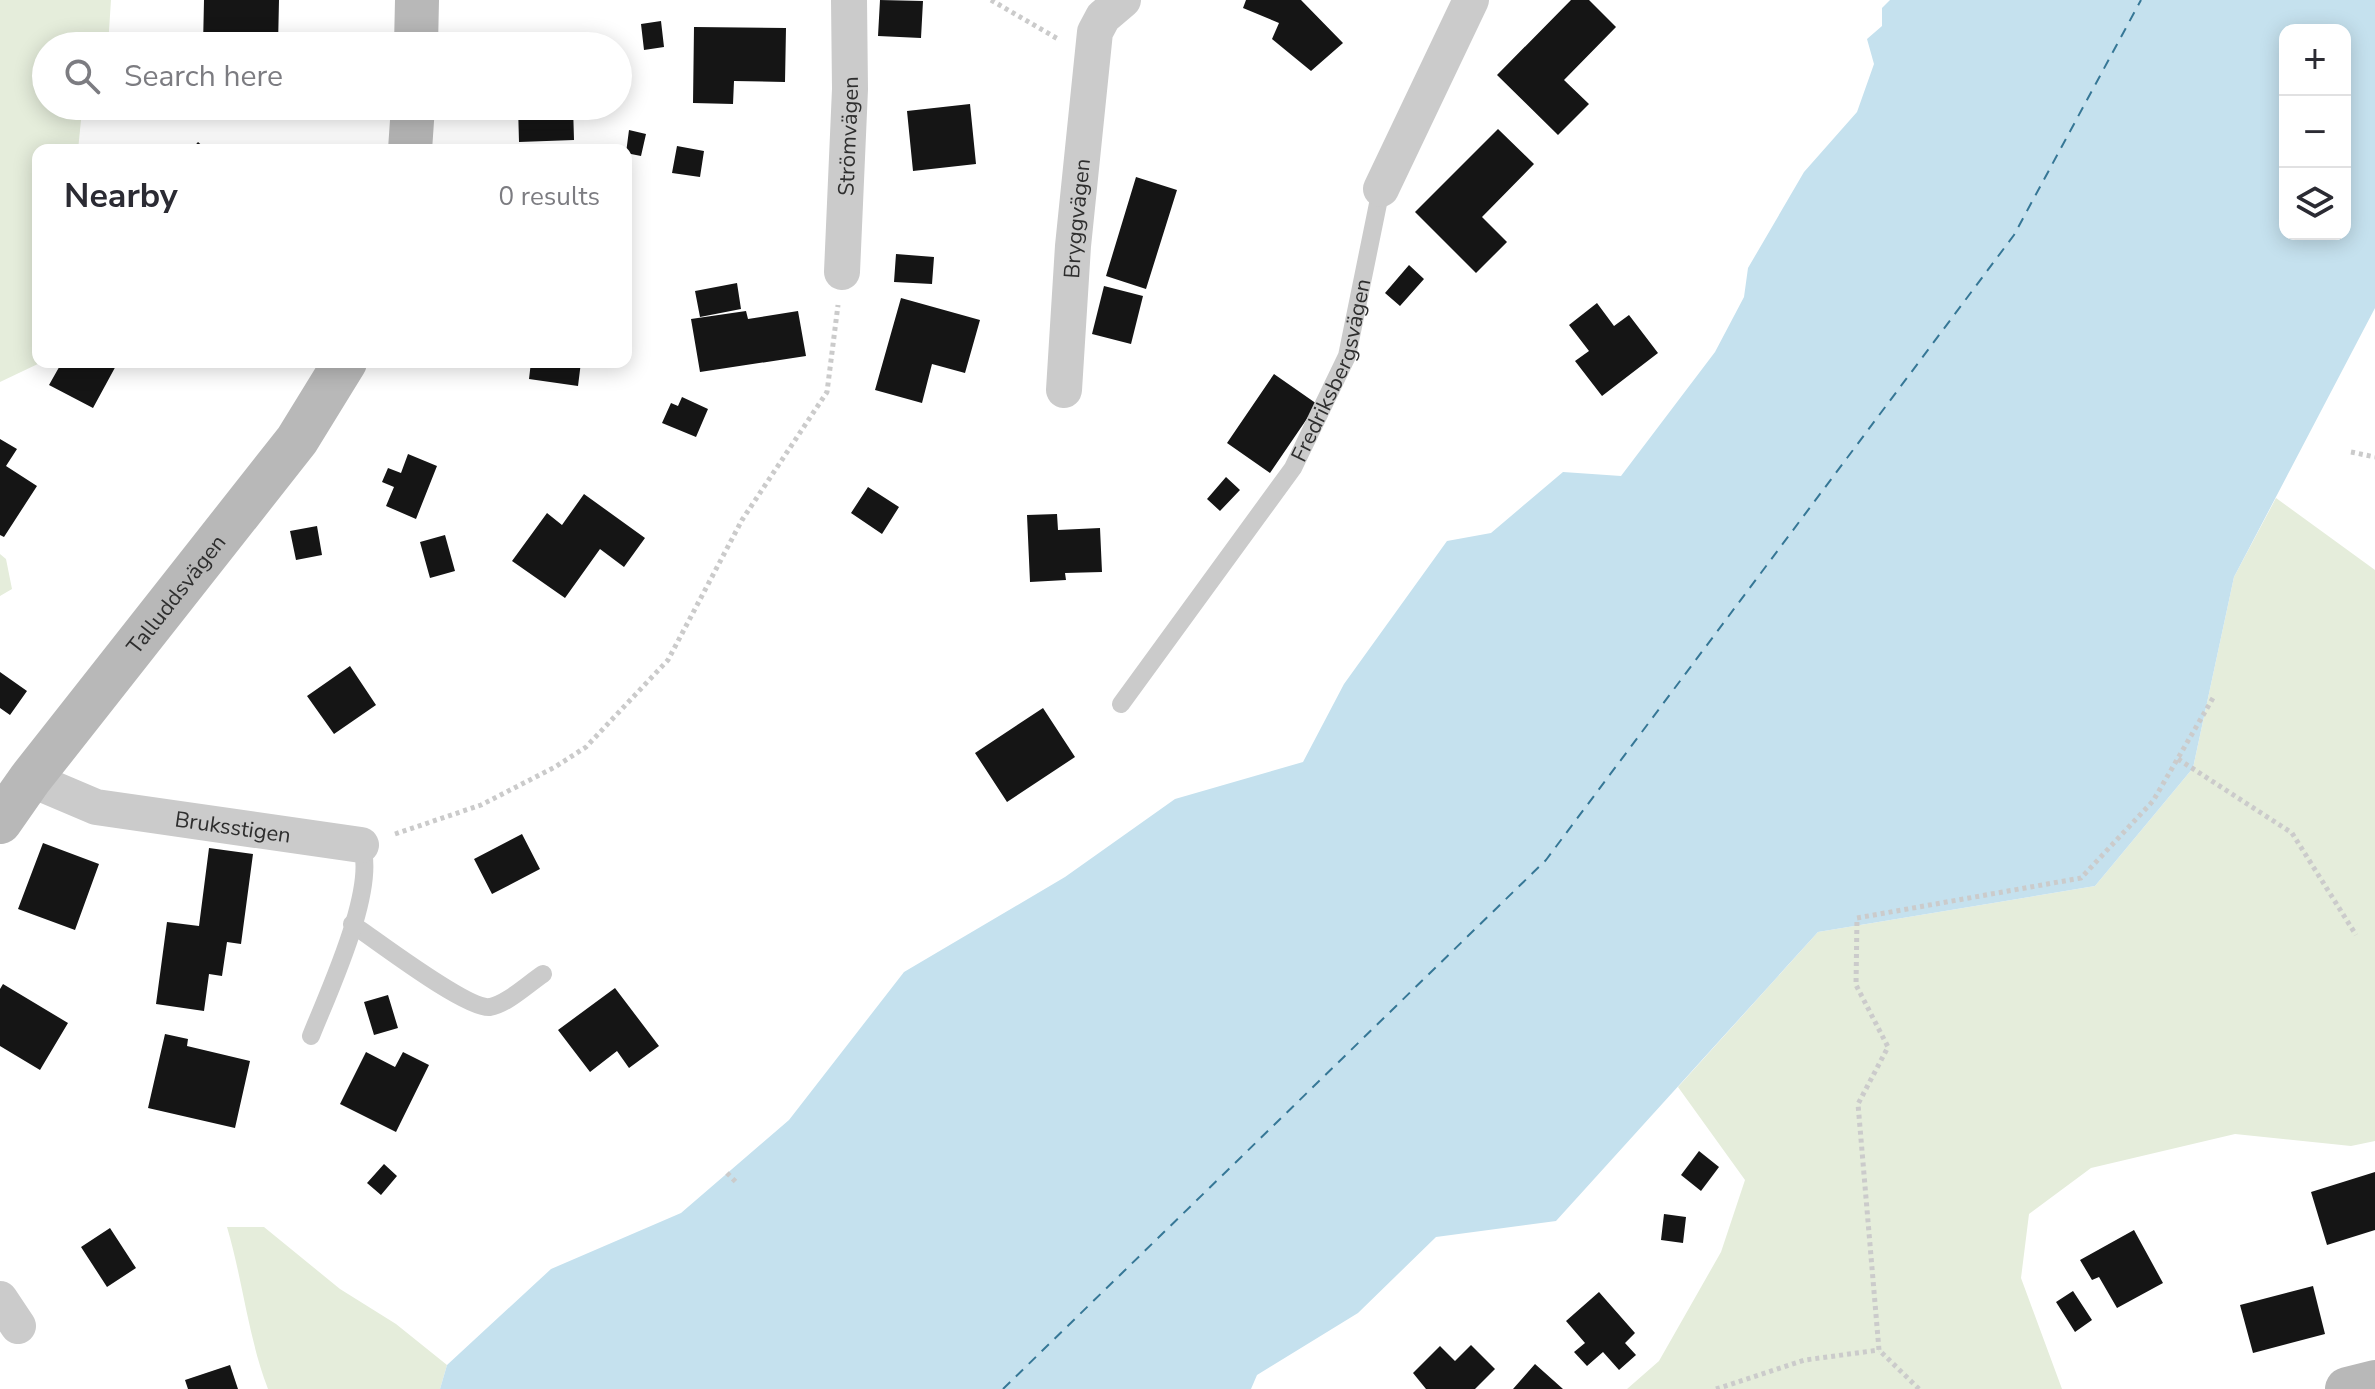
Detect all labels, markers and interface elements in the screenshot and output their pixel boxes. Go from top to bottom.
map controls [2279,24,2351,240]
button: + [2279,24,2351,96]
search box [32,32,632,120]
icon: search [60,54,104,98]
text: Search here [124,56,283,97]
street label: Strömvägen [831,76,866,197]
button: − [2279,96,2351,168]
street label: Bryggvägen [1057,157,1098,279]
button: layers [2279,168,2351,240]
text: Nearby [64,173,178,219]
text: 0 results [499,179,600,214]
street label: Fredriksbergsvägen [1284,276,1378,467]
street label: Talluddsvägen [120,528,233,661]
street label: Bruksstigen [173,804,293,851]

